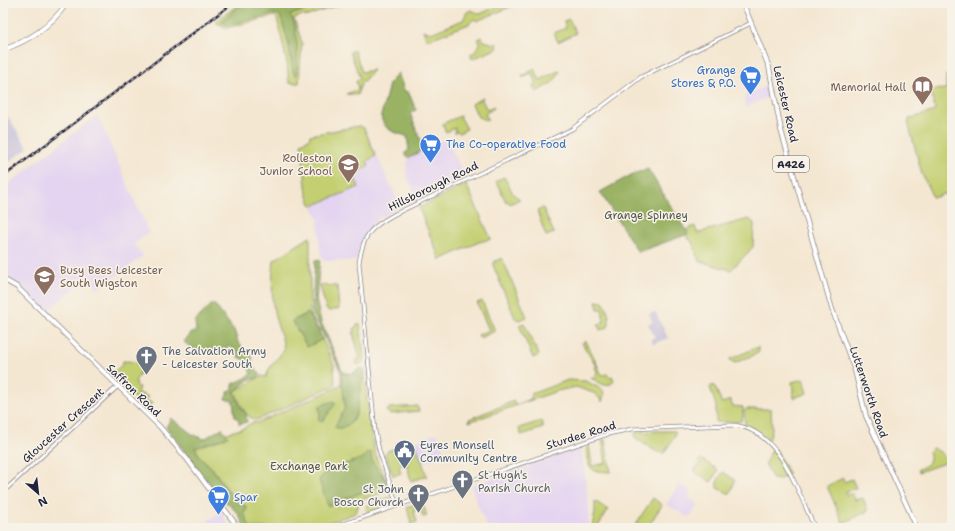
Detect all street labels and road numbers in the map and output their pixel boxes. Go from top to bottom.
street label: Leicester Road [769,64,802,144]
road number: A426 [773,156,809,172]
street label: Hillsborough Road [386,158,481,215]
street label: Lutterworth Road [846,344,891,440]
street label: Saffron Road [103,361,164,420]
street label: Gloucester Crescent [19,384,108,466]
street label: Sturdee Road [544,418,618,453]

